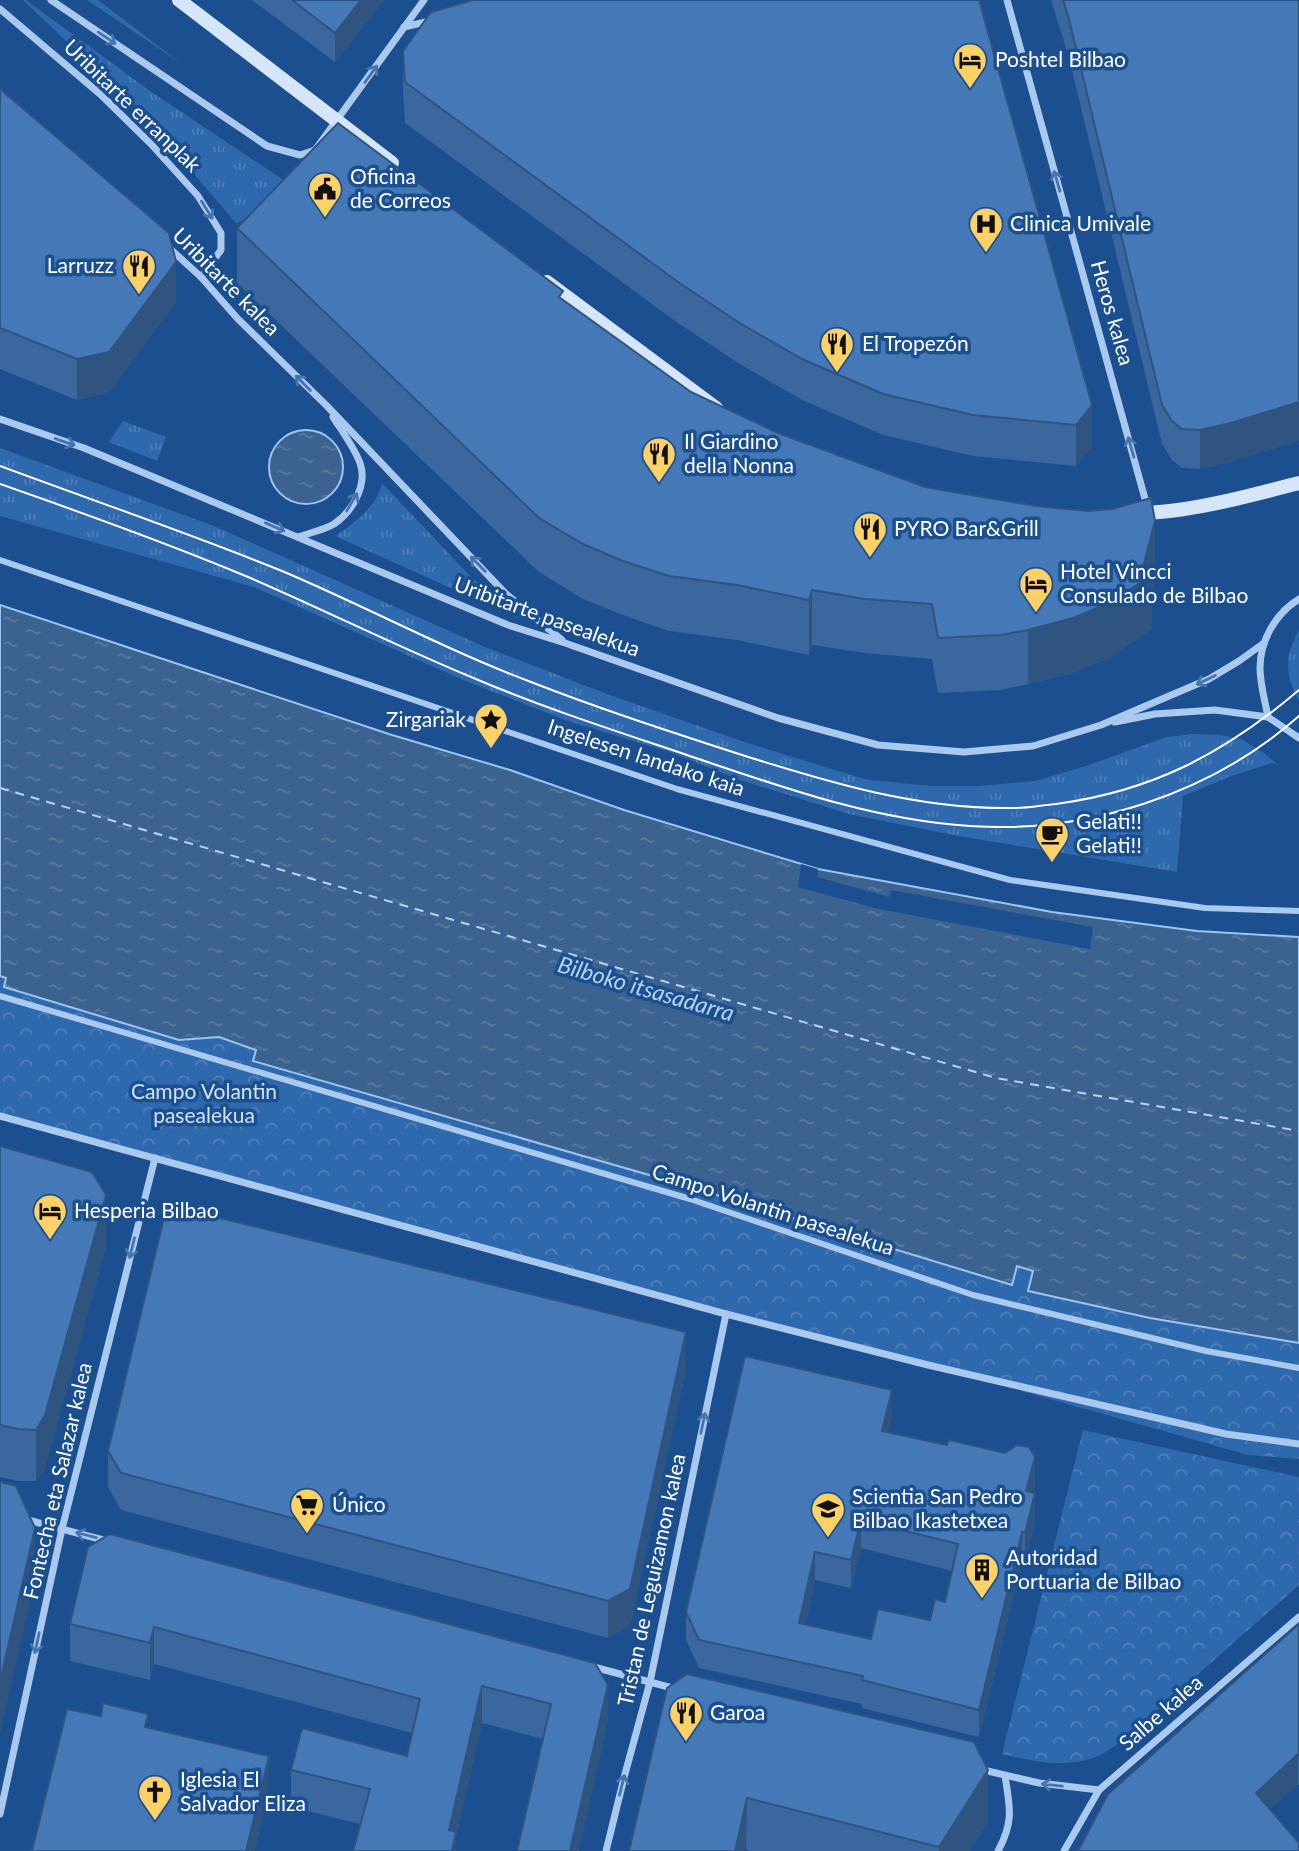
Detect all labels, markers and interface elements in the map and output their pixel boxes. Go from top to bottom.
one-way arrow [97,31,116,45]
street label: Uribitarte erranplak [59,33,207,177]
hotel icon: Poshtel Bilbao [951,41,989,90]
place label: Poshtel Bilbao [995,46,1126,71]
one-way arrow [363,65,378,84]
place label: Oficina de Correos [350,163,451,212]
public building icon: Oficina de Correos [306,170,344,219]
one-way arrow [1050,170,1063,192]
one-way arrow [200,199,214,219]
hospital icon: Clinica Umivale [967,205,1005,254]
place label: Clinica Umivale [1010,210,1151,235]
street label: Uribitarte kalea [168,222,286,340]
restaurant icon: Larruzz [120,247,158,296]
place label: Larruzz [47,252,114,277]
street label: Heros kalea [1087,257,1140,368]
restaurant icon: El Tropezón [818,325,856,374]
place label: El Tropezón [862,330,969,355]
one-way arrow [295,375,312,392]
place label: Il Giardino della Nonna [684,428,794,477]
restaurant icon: Il Giardino della Nonna [640,435,678,484]
one-way arrow [1124,436,1137,458]
one-way arrow [53,437,75,449]
one-way arrow [346,492,360,512]
restaurant icon: PYRO Bar&Grill [851,510,889,559]
place label: PYRO Bar&Grill [894,515,1039,540]
one-way arrow [264,522,285,535]
one-way arrow [470,556,487,573]
place label: Hotel Vincci Consulado de Bilbao [1060,558,1248,607]
hotel icon: Hotel Vincci Consulado de Bilbao [1017,565,1055,614]
street label: Uribitarte pasealekua [451,570,644,661]
one-way arrow [1196,673,1217,687]
place icon: Zirgariak [472,701,510,750]
place label: Zirgariak [386,706,466,731]
street label: Ingelesen landako kaia [545,713,748,800]
place label: Gelati!! Gelati!! [1076,808,1142,857]
cafe icon: Gelati!! Gelati!! [1033,815,1071,864]
water label: Bilboko itsasadarra [555,950,738,1027]
park label: Campo Volantin pasealekua [131,1078,277,1127]
street label: Campo Volantin pasealekua [649,1158,898,1260]
hotel icon: Hesperia Bilbao [31,1192,69,1241]
place label: Hesperia Bilbao [74,1197,219,1222]
one-way arrow [125,1236,138,1259]
street label: Fontecha eta Salazar kalea [17,1360,96,1601]
one-way arrow [697,1412,711,1435]
street label: Tristan de Leguizamon kalea [612,1451,690,1708]
place label: Scientia San Pedro Bilbao Ikastetxea [852,1483,1023,1532]
supermarket icon: Único [288,1486,326,1535]
school or university icon: Scientia San Pedro Bilbao Ikastetxea [809,1490,847,1539]
place label: Único [332,1491,386,1516]
one-way arrow [75,1528,98,1541]
place label: Autoridad Portuaria de Bilbao [1006,1544,1182,1593]
building icon: Autoridad Portuaria de Bilbao [963,1551,1001,1600]
one-way arrow [30,1631,44,1654]
street label: Salbe kalea [1113,1669,1207,1755]
restaurant icon: Garoa [667,1694,705,1743]
place label: Garoa [710,1699,765,1724]
place label: Iglesia El Salvador Eliza [180,1766,306,1815]
church icon: Iglesia El Salvador Eliza [136,1773,174,1822]
one-way arrow [616,1774,629,1797]
one-way arrow [1041,1778,1063,1791]

